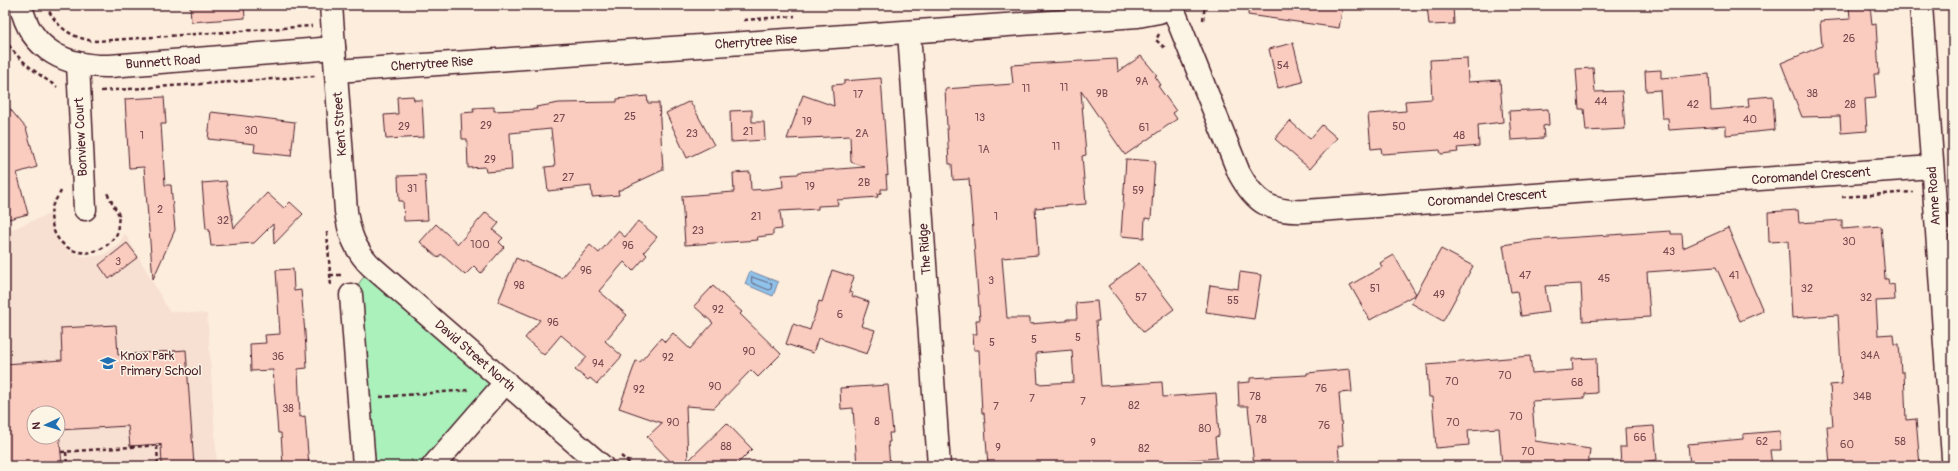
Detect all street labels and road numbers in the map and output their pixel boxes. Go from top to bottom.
street label: Cherrytree Rise [714,31,798,53]
street label: Bunnett Road [125,51,201,73]
street label: Cherrytree Rise [390,53,474,75]
street label: Kent Street [330,91,350,157]
street label: Bonview Court [71,96,91,177]
street label: Coromandel Crescent [1751,164,1872,188]
street label: Anne Road [1924,166,1944,226]
street label: Coromandel Crescent [1427,186,1548,210]
street label: The Ridge [915,222,935,275]
street label: David Street North [431,317,519,395]

